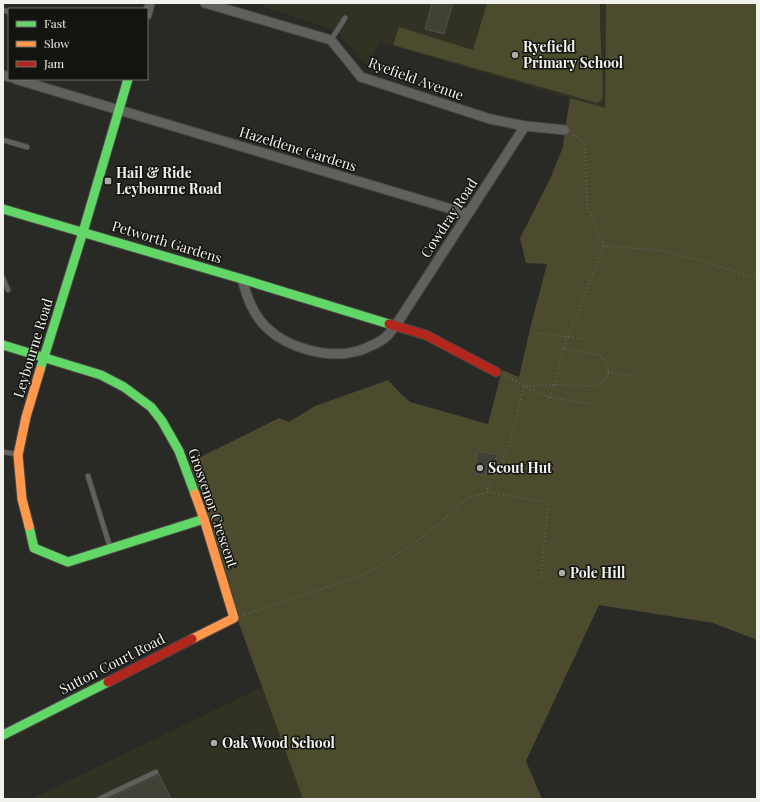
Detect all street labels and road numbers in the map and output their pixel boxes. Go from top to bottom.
street label: Ryefield Avenue [366,53,466,105]
street label: Hazeldene Gardens [237,122,359,175]
street label: Cowdray Road [416,174,481,261]
street label: Petworth Gardens [110,216,224,267]
street label: Leybourne Road [8,296,57,400]
street label: Grosvenor Crescent [184,446,243,571]
street label: Sutton Court Road [56,629,168,698]

